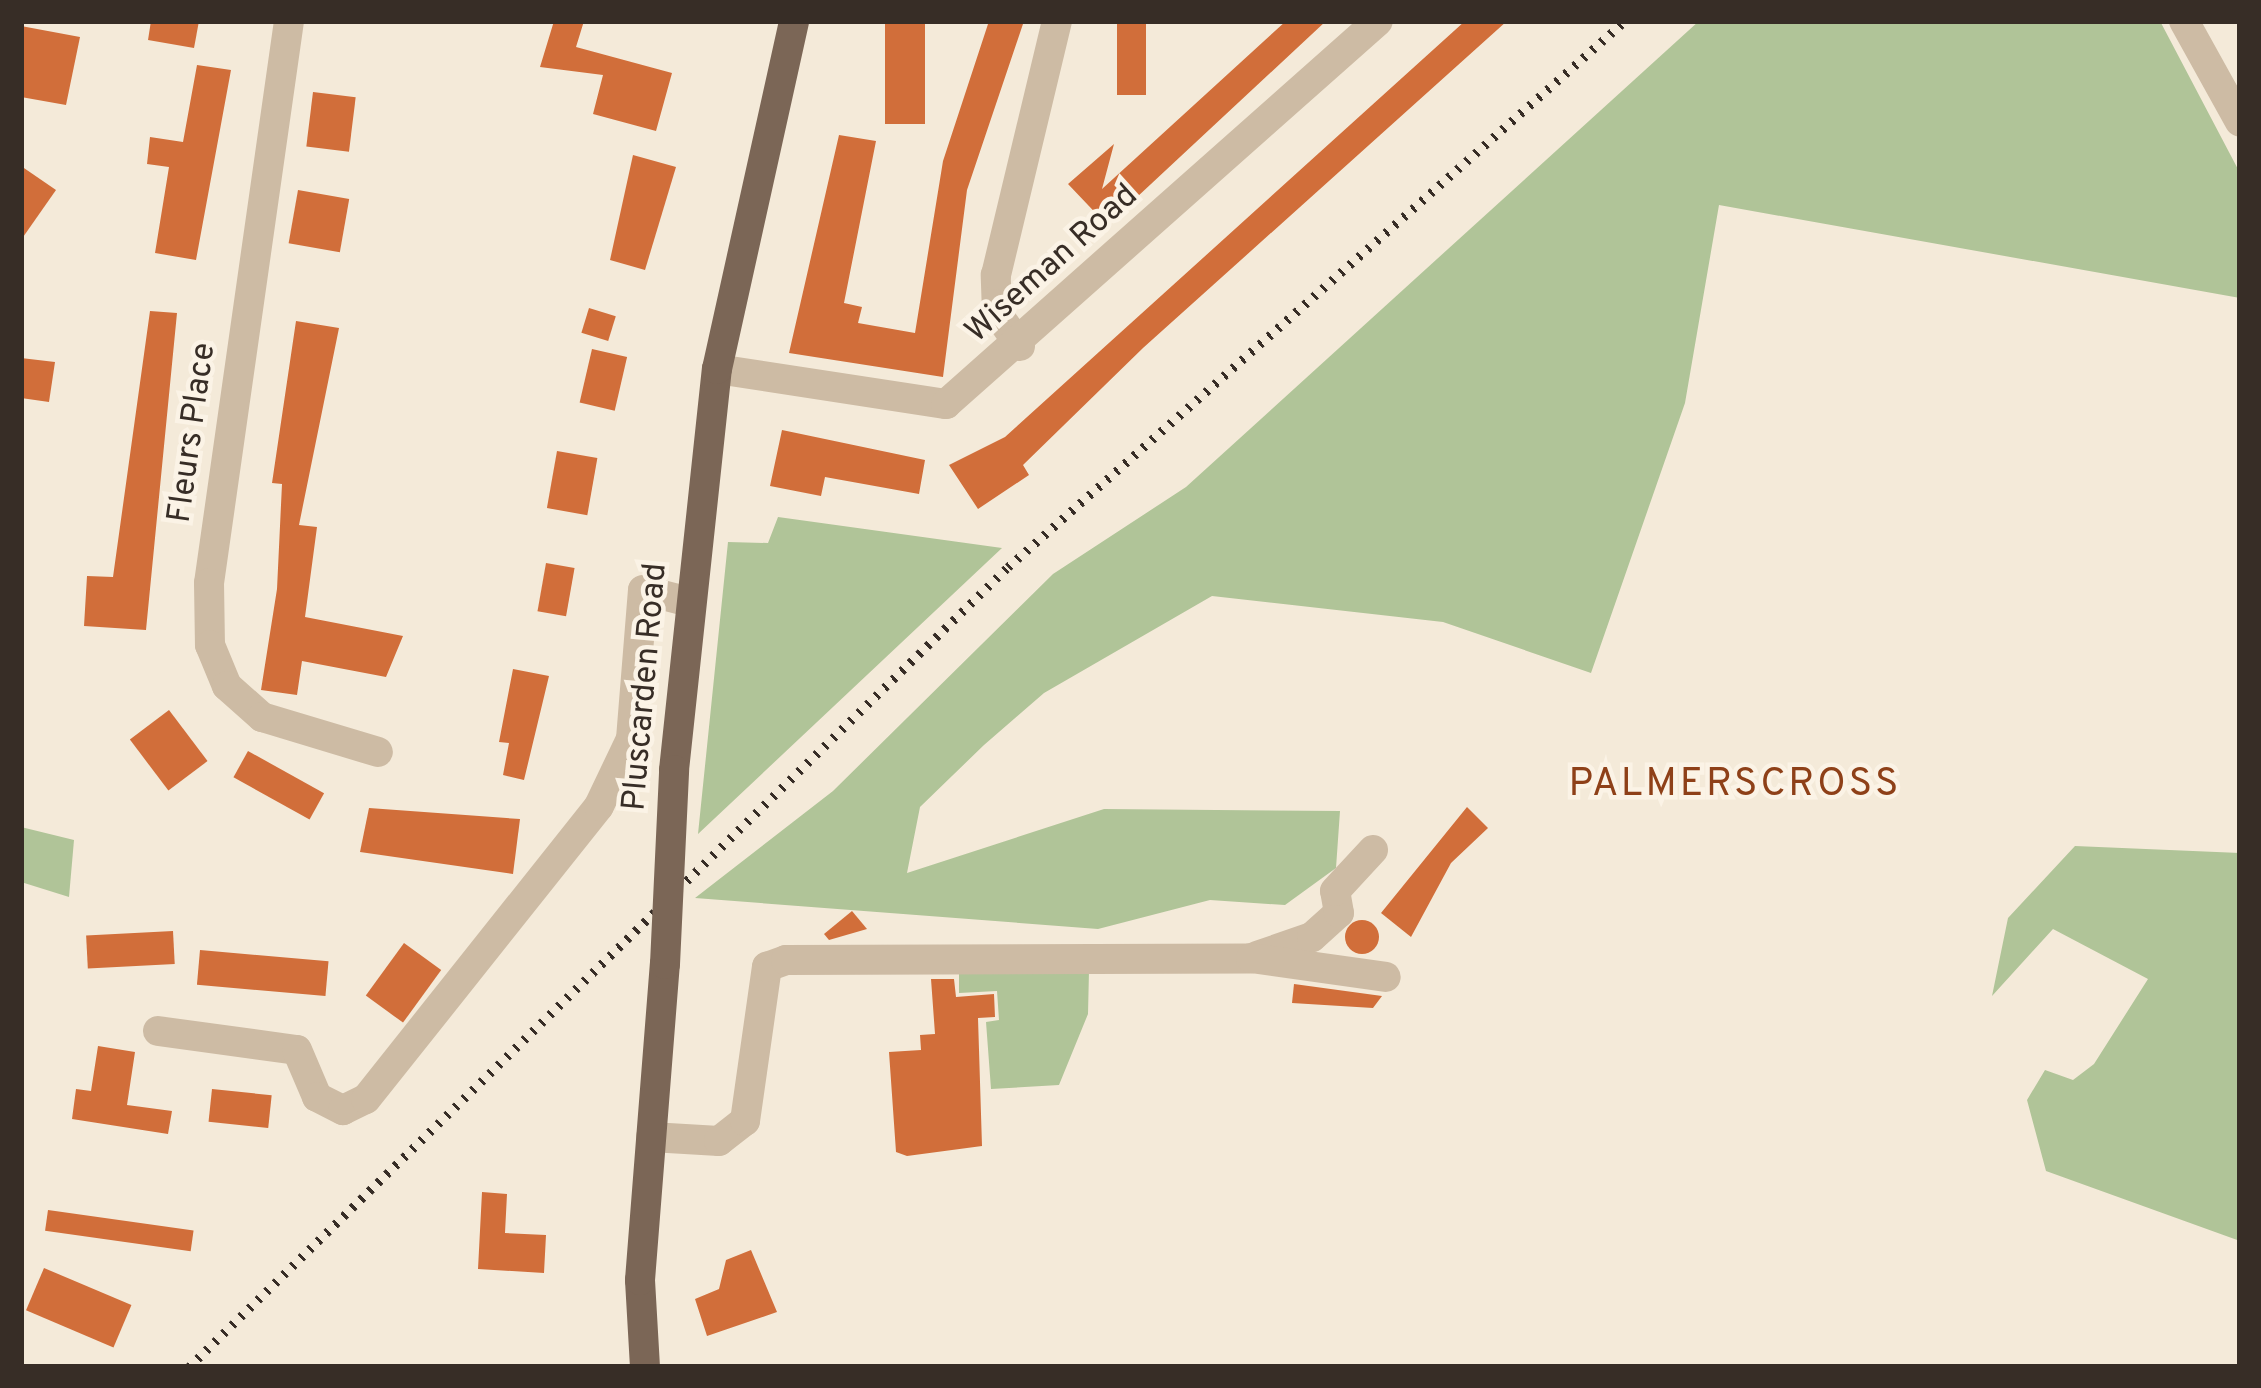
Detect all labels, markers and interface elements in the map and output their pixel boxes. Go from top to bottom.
street label: Wiseman Road [959,177,1147,353]
street label: Fleurs Place [162,340,226,526]
street label: Pluscarden Road [616,562,678,812]
district label: PALMERSCROSS [1569,763,1901,809]

